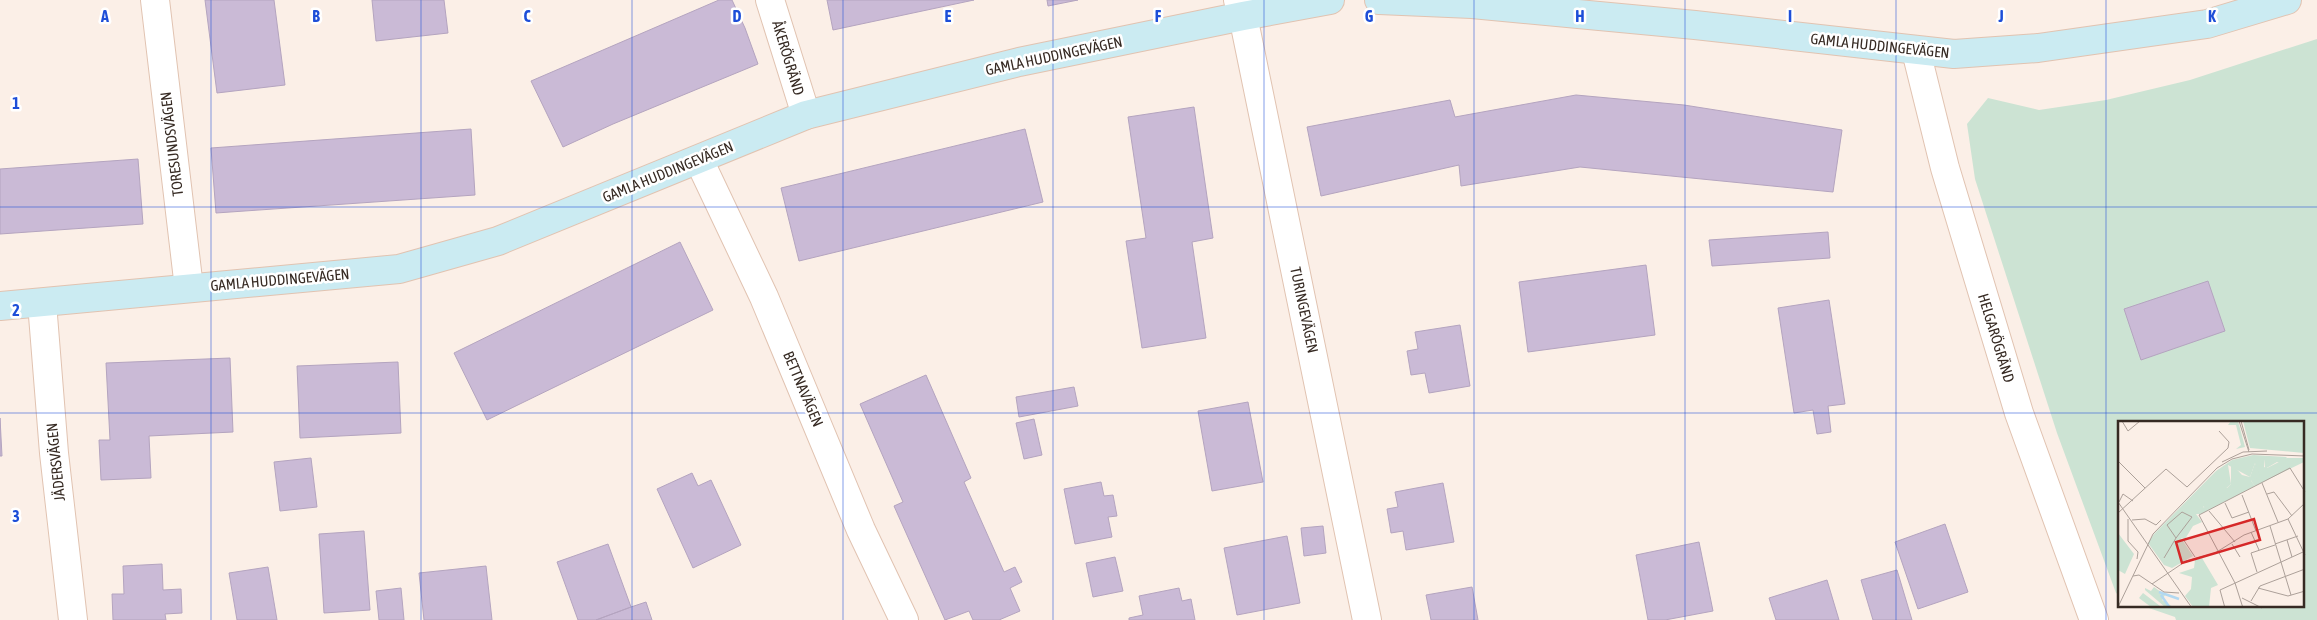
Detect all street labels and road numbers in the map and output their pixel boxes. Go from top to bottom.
street label: ÅKERÖGRÄND [769,18,808,97]
street label: GAMLA HUDDINGEVÄGEN [1810,30,1950,61]
street label: GAMLA HUDDINGEVÄGEN [984,33,1124,78]
street label: TORESUNDSVÄGEN [157,91,186,197]
street label: GAMLA HUDDINGEVÄGEN [600,138,736,206]
street label: GAMLA HUDDINGEVÄGEN [210,265,350,294]
street label: TURINGEVÄGEN [1287,265,1322,354]
street label: HELGARÖGRÄND [1975,291,2018,384]
street label: BETTNAVÄGEN [780,349,827,429]
street label: JÄDERSVÄGEN [43,422,68,502]

